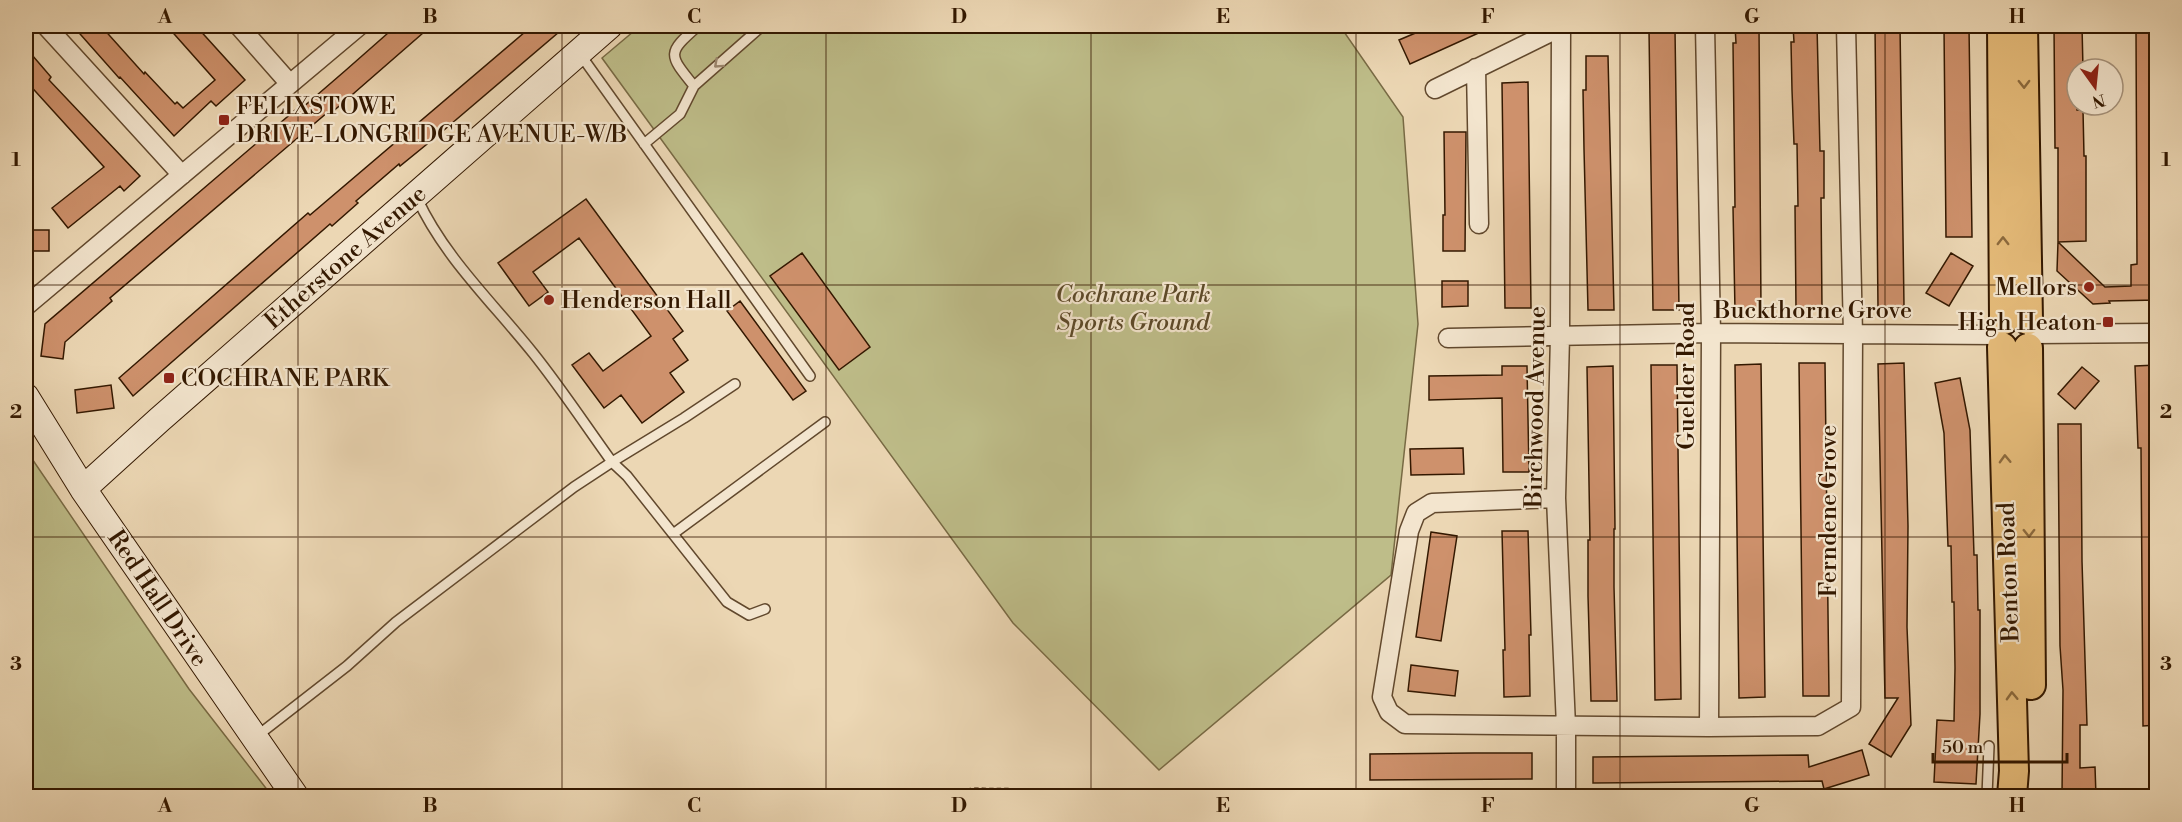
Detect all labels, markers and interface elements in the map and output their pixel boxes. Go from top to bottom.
text: A [157,5,173,30]
text: B [422,5,438,30]
text: C [687,5,701,30]
text: D [951,5,967,30]
text: E [1216,5,1230,30]
text: F [1481,5,1495,30]
text: G [1744,5,1760,30]
text: H [2009,5,2026,30]
one-way arrow [714,57,725,68]
north arrow [2065,57,2125,117]
one-way arrow [2017,79,2030,88]
text: N [2090,89,2107,112]
place label: FELIXSTOWE DRIVE-LONGRIDGE AVENUE-W/B [236,92,627,150]
marker: FELIXSTOWE DRIVE-LONGRIDGE AVENUE-W/B [217,113,231,127]
text: 1 [11,148,21,173]
text: 1 [2161,148,2171,173]
street label: Etherstone Avenue [258,179,433,336]
one-way arrow [1997,236,2009,245]
place label: Mellors [1995,273,2077,303]
park label: Cochrane Park Sports Ground [1055,280,1211,338]
marker: Mellors [2082,280,2096,294]
place label: Henderson Hall [561,286,732,316]
marker: Henderson Hall [542,293,556,307]
street label: Buckthorne Grove [1713,296,1912,326]
street label: Guelder Road [1672,302,1702,450]
street label: Birchwood Avenue [1519,306,1553,509]
place label: High Heaton [1958,308,2096,338]
marker: High Heaton [2101,315,2115,329]
place label: COCHRANE PARK [181,364,390,394]
marker: COCHRANE PARK [162,371,176,385]
text: 2 [10,400,22,425]
text: 2 [2160,400,2172,425]
street label: Ferndene Grove [1814,425,1844,597]
one-way arrow [1999,455,2011,464]
street label: Benton Road [1992,501,2026,643]
street label: Red Hall Drive [100,524,214,673]
one-way arrow [2023,528,2035,537]
text: 3 [10,652,22,677]
text: 3 [2160,652,2172,677]
one-way arrow [2005,692,2018,701]
scale bar [1933,726,2066,764]
text: 50 m [1942,736,1984,759]
text: A [157,794,173,819]
text: B [422,794,438,819]
text: C [687,794,701,819]
text: D [951,794,967,819]
text: E [1216,794,1230,819]
text: F [1481,794,1495,819]
text: G [1744,794,1760,819]
text: H [2009,794,2026,819]

